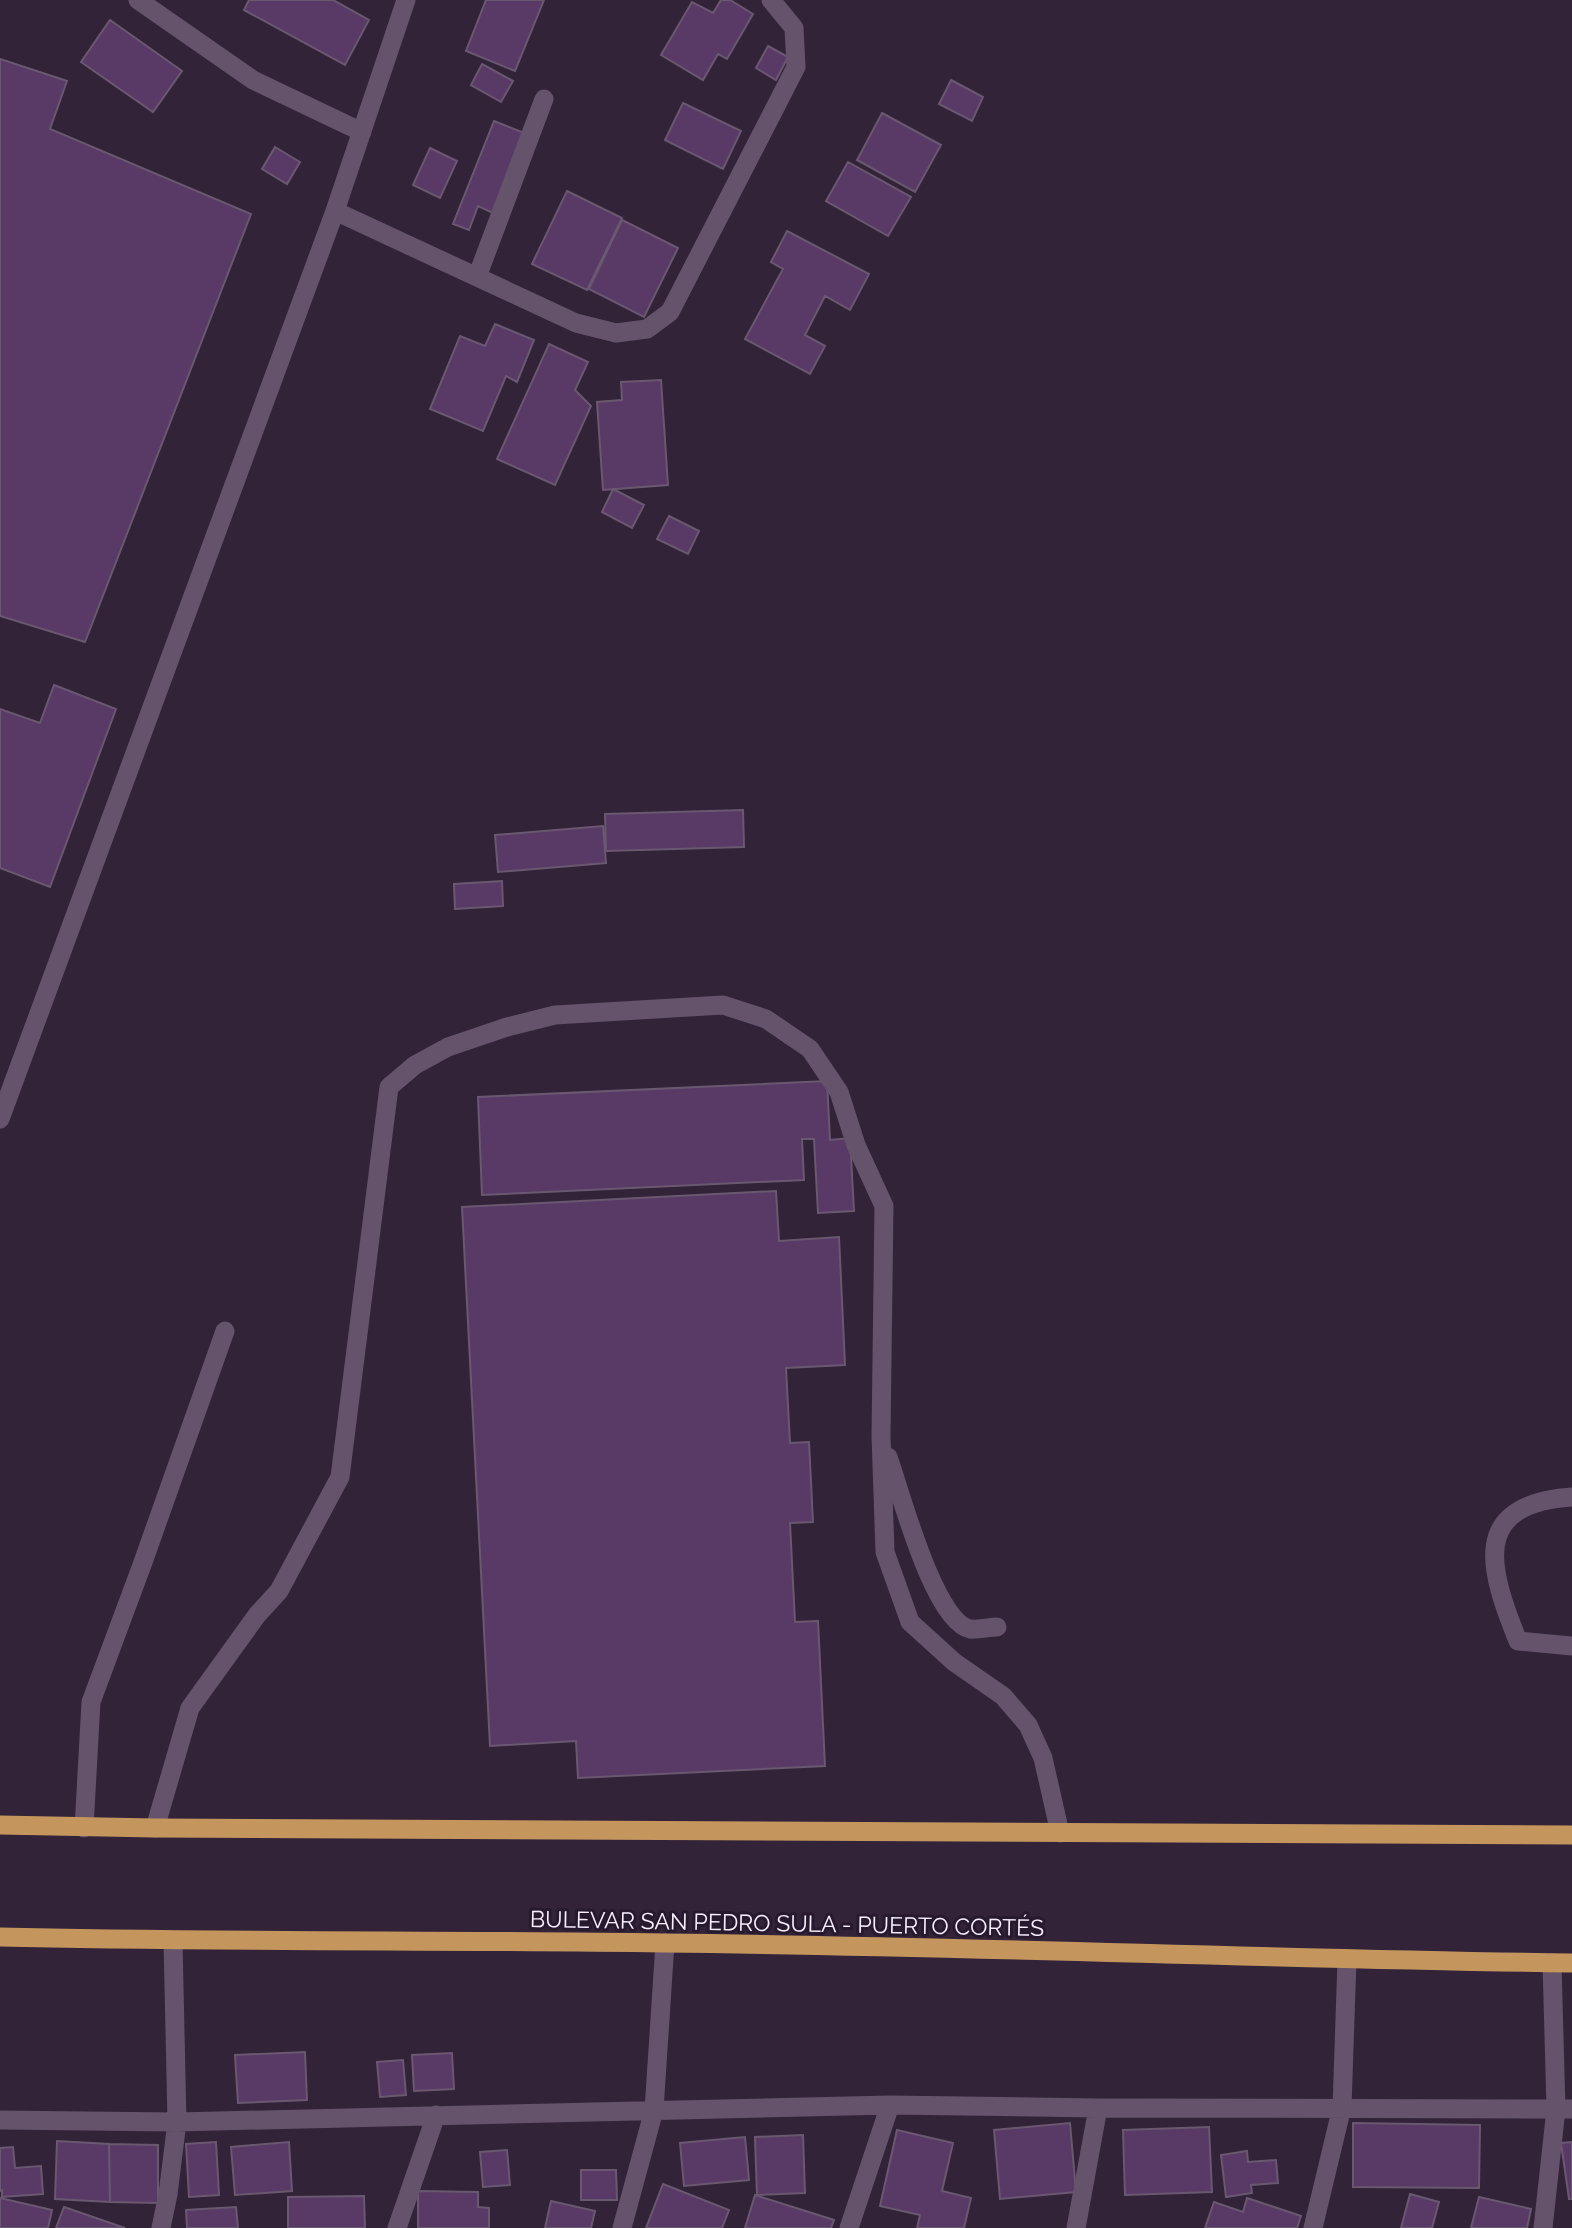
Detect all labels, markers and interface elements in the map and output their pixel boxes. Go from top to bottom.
street label: BULEVAR SAN PEDRO SULA - PUERTO CORTÉS [530,1905,1044,1941]

